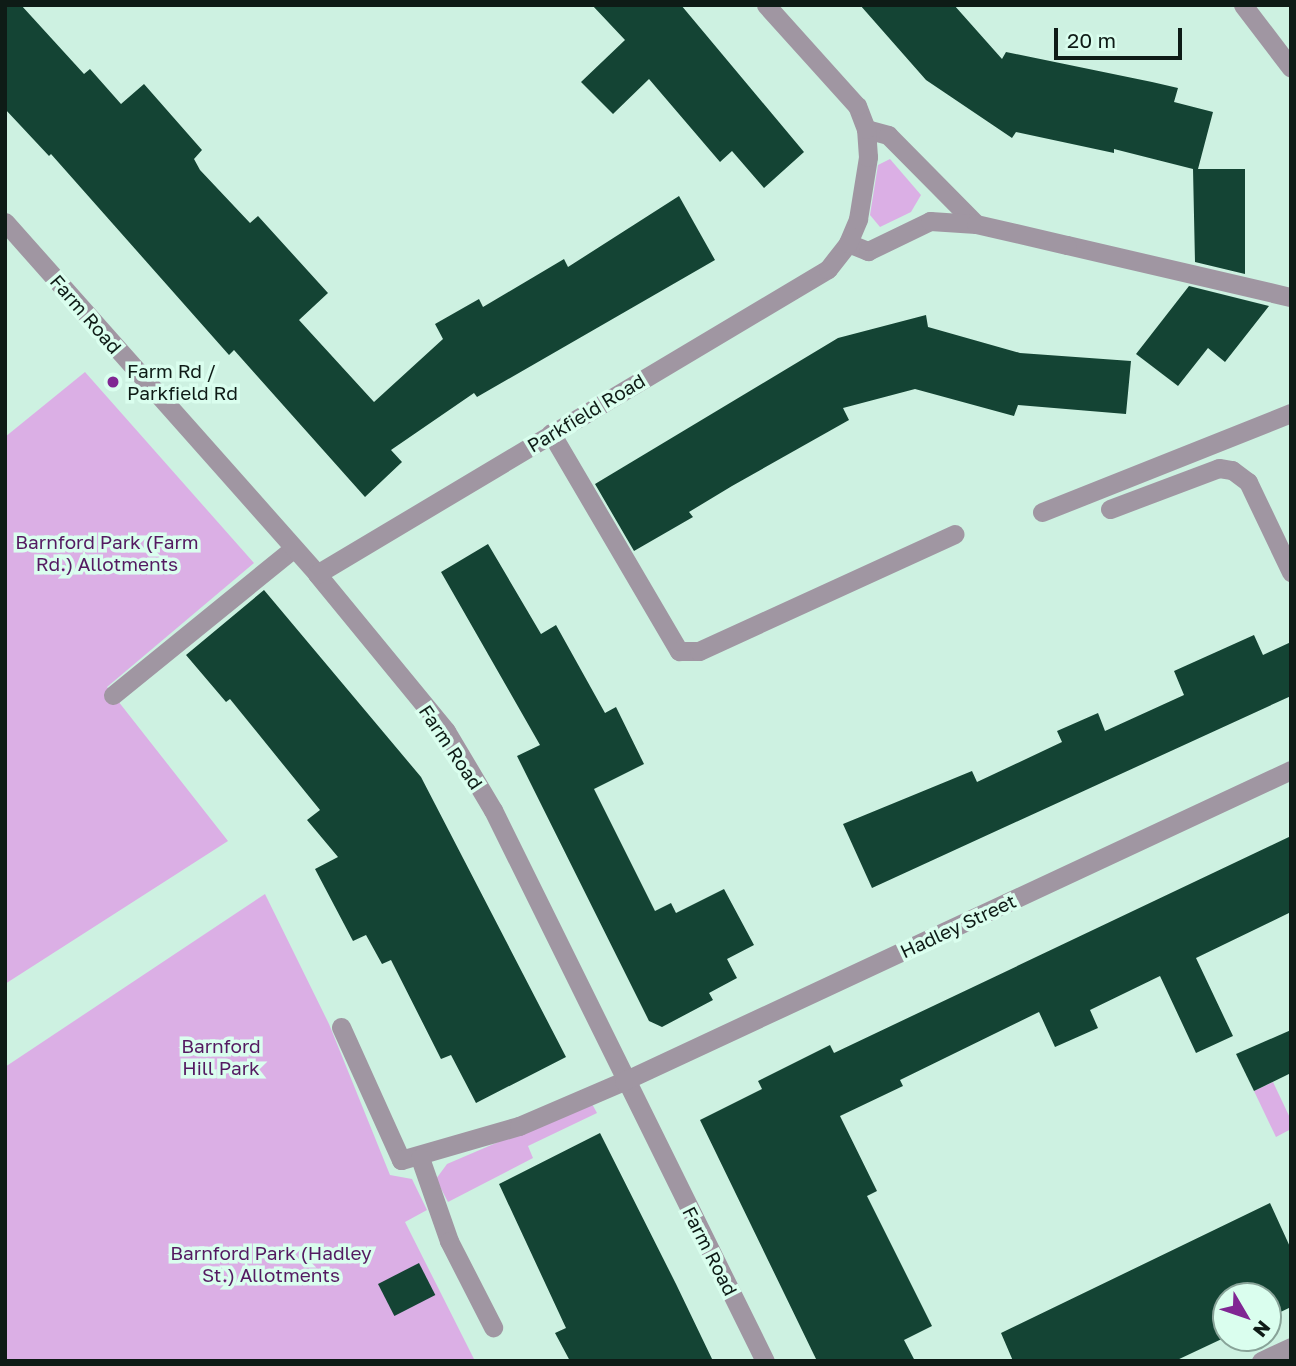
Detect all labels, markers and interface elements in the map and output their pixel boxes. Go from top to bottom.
scale bar [1058,14,1186,58]
text: 20 m [1067,27,1116,53]
street label: Farm Road [46,270,126,358]
place label: Farm Rd / Parkfield Rd [127,360,238,404]
street label: Parkfield Road [523,369,649,457]
marker: Farm Rd / Parkfield Rd [105,374,121,390]
park label: Barnford Park (Farm Rd.) Allotments [15,531,199,575]
street label: Farm Road [414,700,488,794]
street label: Hadley Street [897,889,1019,963]
park label: Barnford Hill Park [181,1035,261,1079]
street label: Farm Road [678,1203,742,1299]
park label: Barnford Park (Hadley St.) Allotments [170,1242,372,1286]
north arrow [1212,1282,1282,1352]
text: N [1249,1316,1276,1342]

